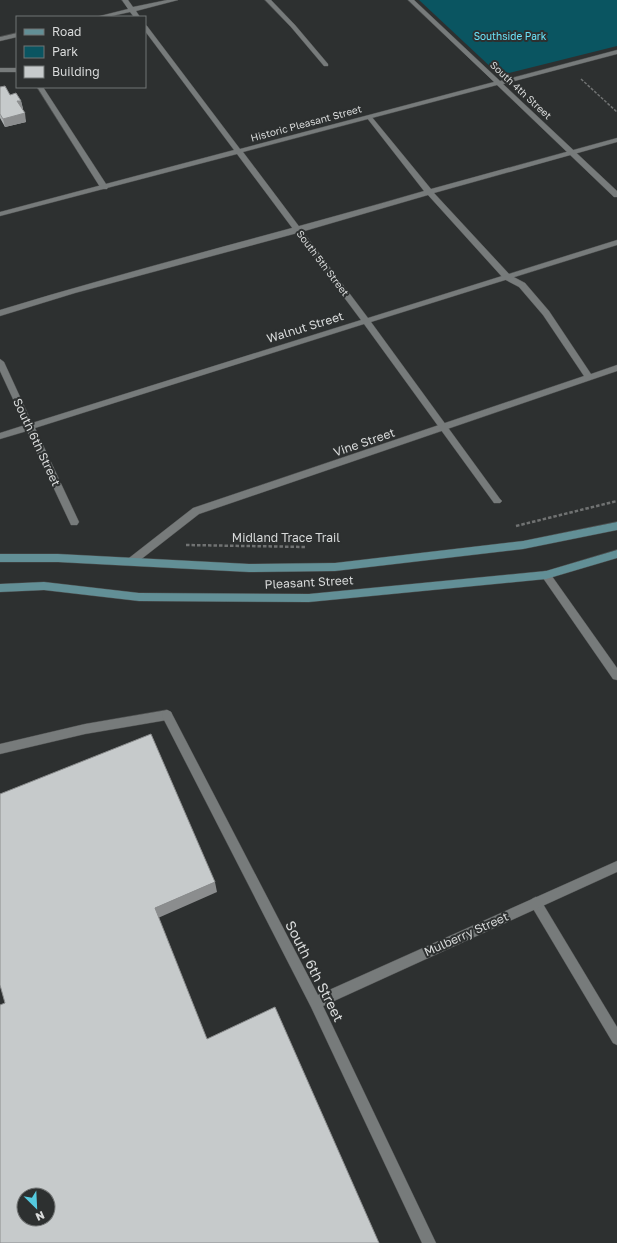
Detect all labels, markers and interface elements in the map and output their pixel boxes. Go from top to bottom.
legend [16,16,146,88]
text: Road [52,24,81,39]
park label: Southside Park [474,30,547,42]
text: Park [52,44,78,59]
street label: South 4th Street [488,59,554,121]
text: Building [52,64,100,79]
street label: Historic Pleasant Street [249,102,363,144]
street label: South 5th Street [294,228,352,298]
street label: Walnut Street [265,308,345,346]
street label: South 6th Street [10,396,64,489]
street label: Vine Street [331,424,397,460]
street label: Midland Trace Trail [232,530,340,545]
street label: Pleasant Street [264,572,354,592]
street label: Mulberry Street [422,909,511,959]
street label: South 6th Street [282,918,348,1024]
north arrow [16,1187,56,1227]
text: N [34,1209,47,1224]

